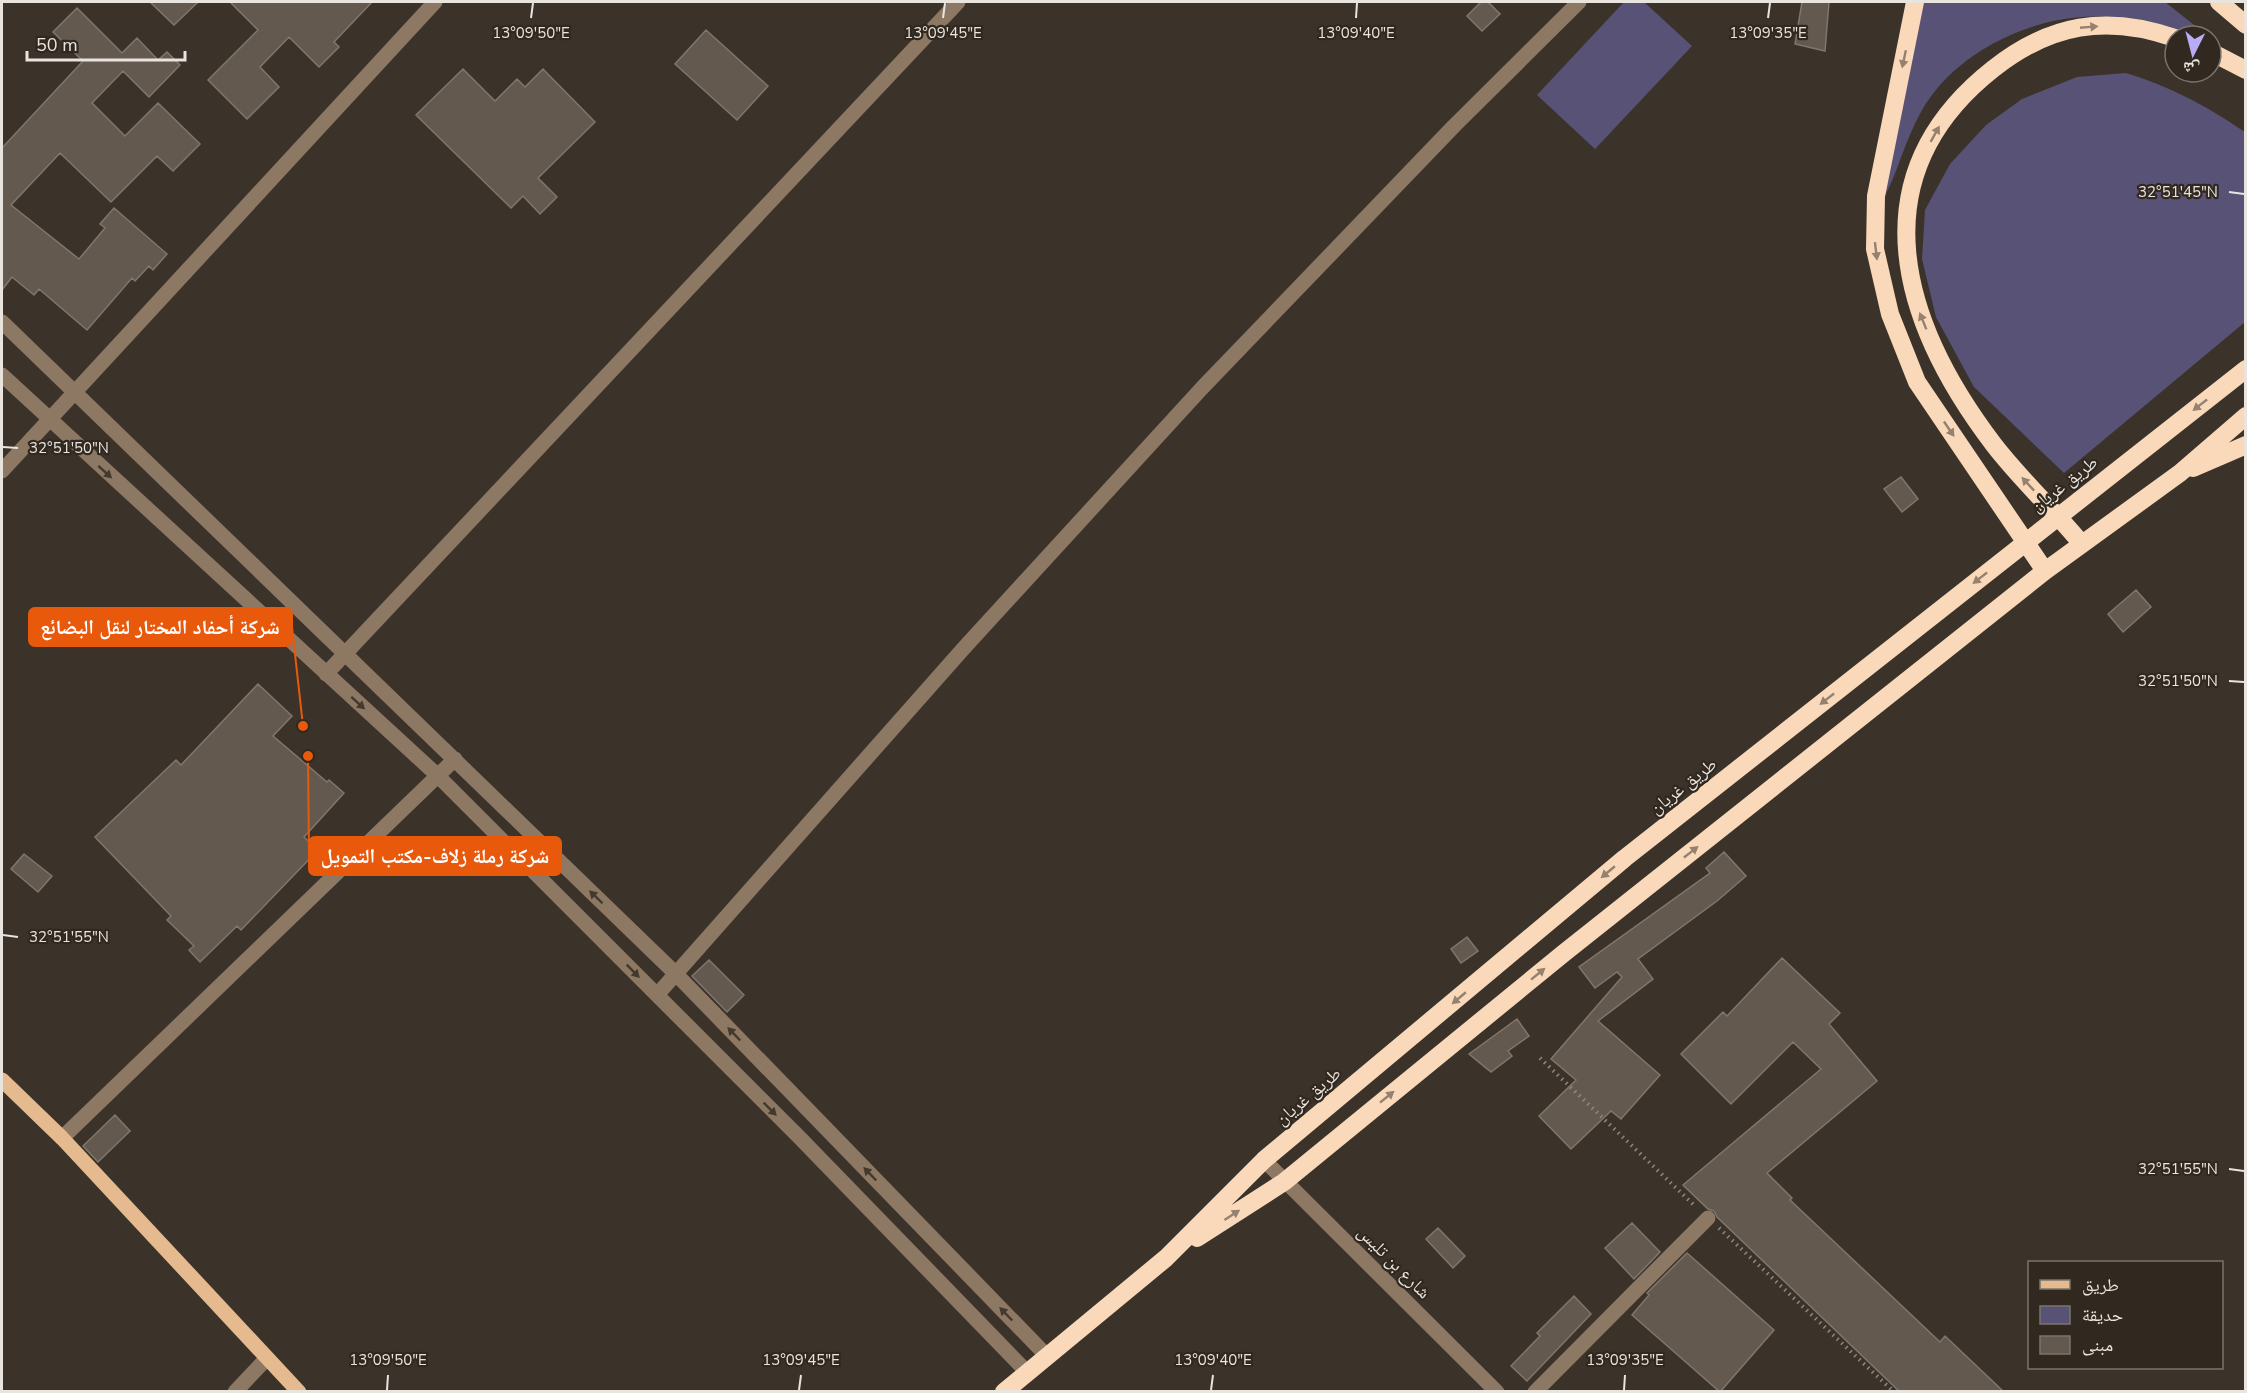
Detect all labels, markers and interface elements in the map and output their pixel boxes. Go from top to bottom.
one-way arrow [2080,22,2099,31]
text: 13°09'50"E [492,23,570,43]
text: 13°09'45"E [904,23,982,43]
text: 13°09'40"E [1317,23,1395,43]
text: 13°09'35"E [1729,23,1807,43]
scale bar [27,24,184,62]
north arrow [2163,24,2223,84]
text: 50 m [36,33,78,57]
one-way arrow [1898,49,1908,68]
text: ش [2182,56,2201,80]
one-way arrow [1930,125,1940,142]
text: 32°51'45"N [2138,182,2218,202]
one-way arrow [1872,241,1881,260]
one-way arrow [1918,312,1927,330]
one-way arrow [2192,398,2207,410]
one-way arrow [1943,421,1955,437]
text: 32°51'50"N [29,438,109,458]
street label: طريق غريان [2025,450,2103,518]
one-way arrow [97,465,112,478]
one-way arrow [2022,477,2035,492]
one-way arrow [1972,572,1987,584]
callout: شركة أحفاد المختار لنقل البضائع [29,608,292,646]
text: شركة أحفاد المختار لنقل البضائع [40,614,280,641]
text: 32°51'50"N [2138,671,2218,691]
one-way arrow [1819,692,1834,704]
one-way arrow [350,696,365,710]
street label: طريق غريان [1644,752,1722,820]
callout: شركة رملة زلاف-مكتب التمويل [309,837,561,875]
text: شركة رملة زلاف-مكتب التمويل [321,843,549,870]
one-way arrow [1683,847,1698,859]
one-way arrow [1600,866,1616,879]
one-way arrow [590,890,604,904]
text: 32°51'55"N [29,927,109,947]
one-way arrow [625,964,640,978]
one-way arrow [1530,967,1546,980]
one-way arrow [1451,991,1467,1004]
one-way arrow [727,1027,741,1042]
street label: طريق غريان [1270,1061,1346,1131]
one-way arrow [1379,1091,1395,1104]
one-way arrow [763,1102,778,1116]
text: 32°51'55"N [2138,1159,2218,1179]
one-way arrow [863,1168,877,1182]
one-way arrow [1224,1210,1241,1221]
street label: شارع بن تليس [1352,1220,1436,1304]
legend [2028,1261,2223,1369]
text: طريق [2082,1273,2119,1297]
text: حديقة [2082,1303,2123,1327]
one-way arrow [999,1308,1013,1322]
text: مبنى [2082,1333,2113,1357]
text: 13°09'50"E [349,1350,427,1370]
text: 13°09'45"E [762,1350,840,1370]
text: 13°09'40"E [1174,1350,1252,1370]
text: 13°09'35"E [1586,1350,1664,1370]

